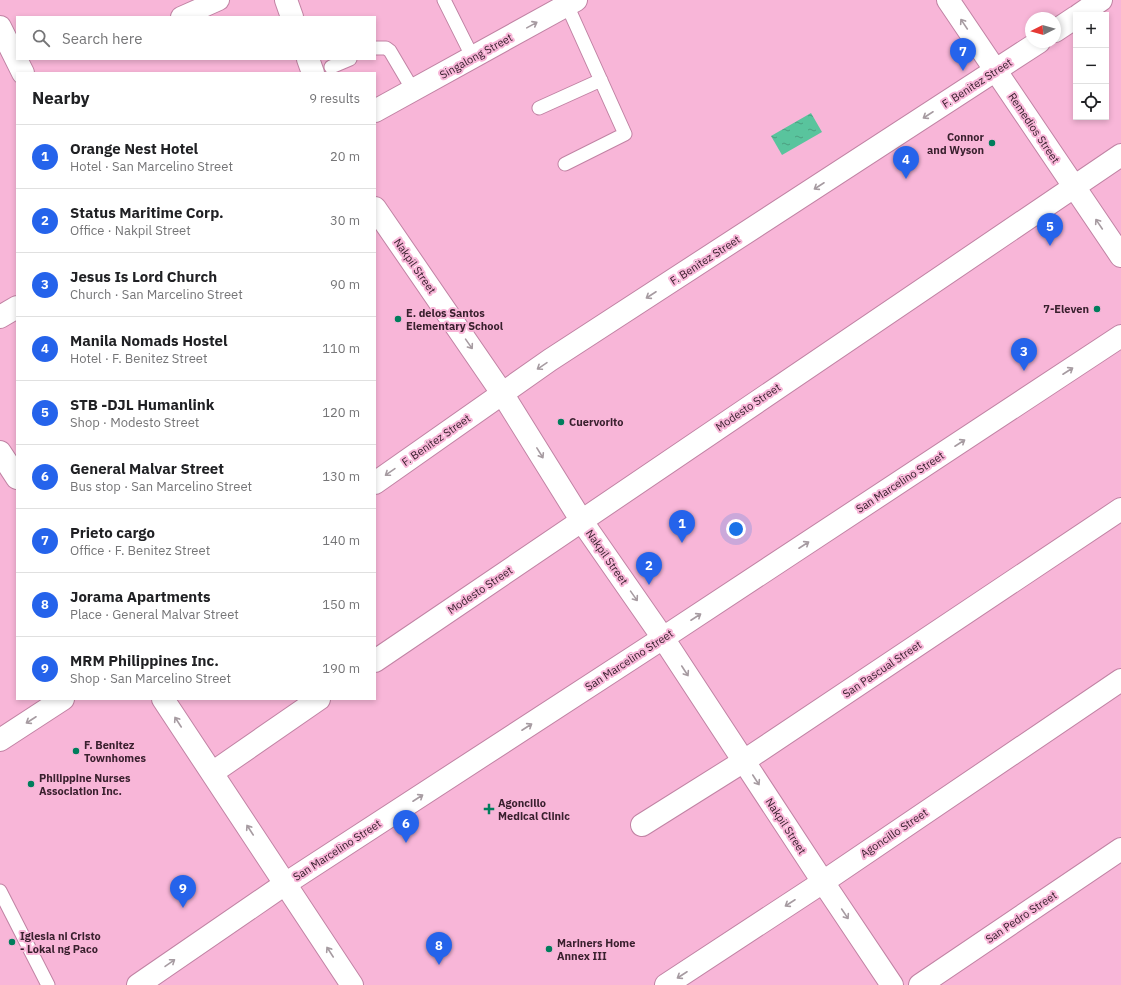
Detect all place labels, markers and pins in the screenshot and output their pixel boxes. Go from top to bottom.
pin: 7 [950,38,976,71]
place label: Connor and Wyson [927,130,985,157]
marker: Connor and Wyson [987,138,997,148]
pin: 4 [893,146,919,179]
pin: 5 [1037,213,1063,246]
place label: 7-Eleven [1043,302,1089,316]
marker: 7-Eleven [1092,304,1102,314]
place label: E. delos Santos Elementary School [406,306,504,333]
marker: E. delos Santos Elementary School [393,314,403,324]
pin: 3 [1011,338,1037,371]
place label: Cuervorito [569,415,623,429]
marker: Cuervorito [556,417,566,427]
pin: 1 [669,510,695,543]
pin: 2 [636,552,662,585]
place label: F. Benitez Townhomes [84,738,146,765]
marker: F. Benitez Townhomes [71,746,81,756]
place label: Philippine Nurses Association Inc. [39,771,131,798]
marker: Philippine Nurses Association Inc. [26,779,36,789]
place label: Agoncillo Medical Clinic [498,796,570,823]
marker: Agoncillo Medical Clinic [483,803,495,815]
pin: 6 [393,810,419,843]
pin: 9 [170,875,196,908]
place label: Iglesia ni Cristo - Lokal ng Paco [20,929,101,956]
pin: 8 [426,932,452,965]
place label: Mariners Home Annex III [557,936,635,963]
marker: Iglesia ni Cristo - Lokal ng Paco [7,937,17,947]
marker: Mariners Home Annex III [544,944,554,954]

